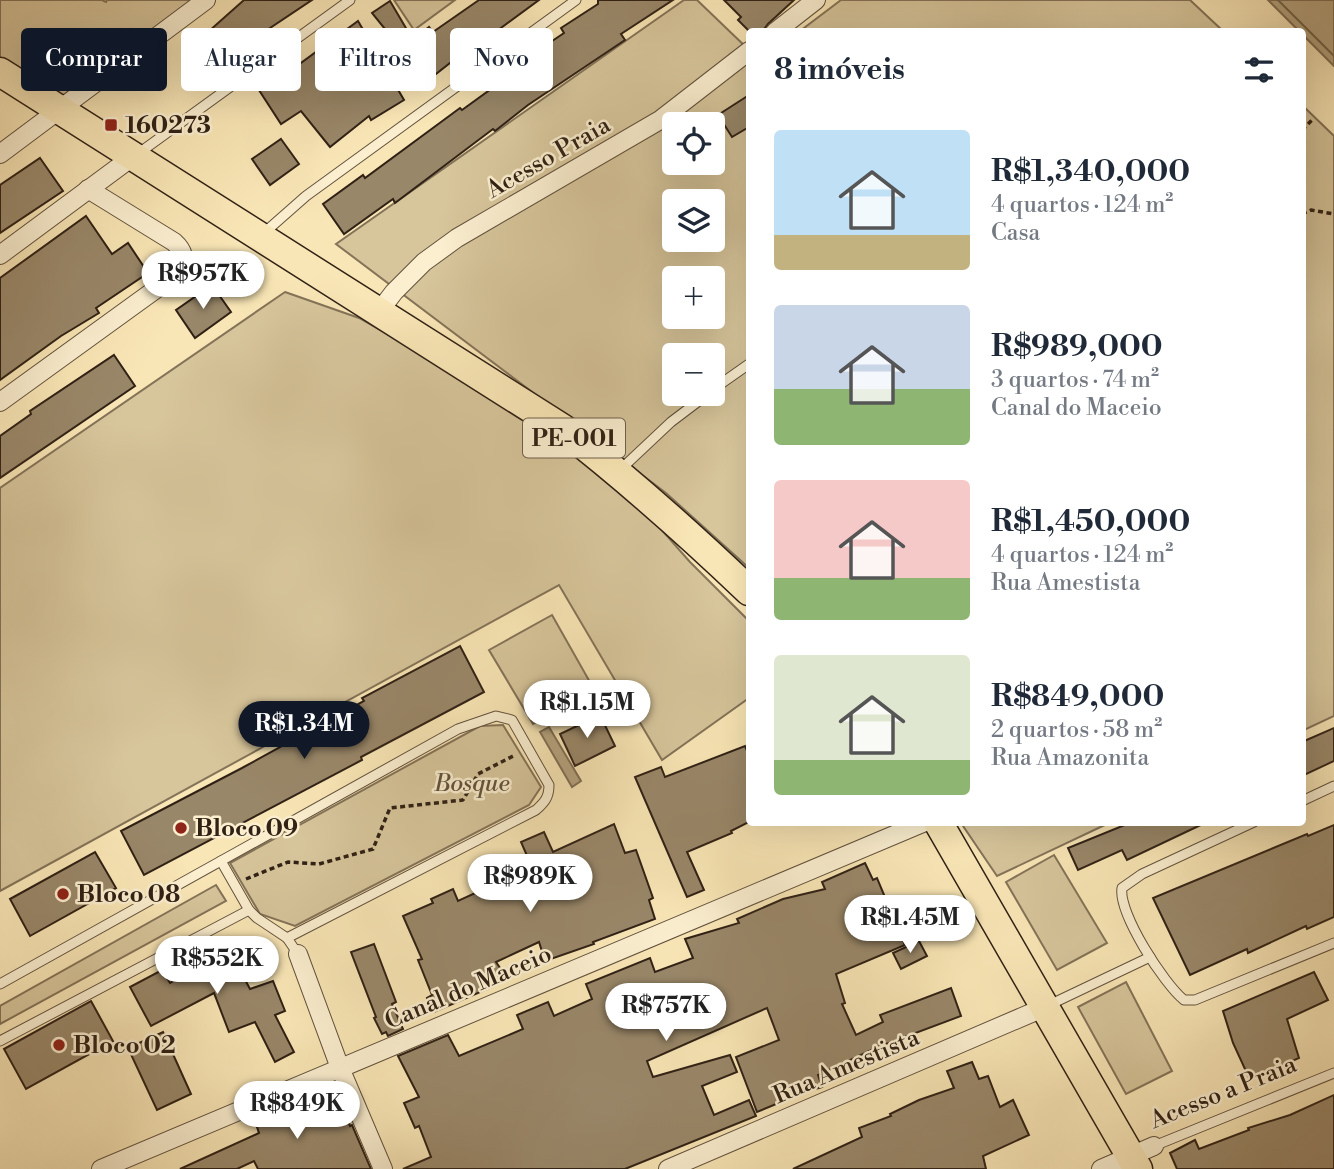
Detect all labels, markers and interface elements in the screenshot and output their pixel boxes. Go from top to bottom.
chip: Comprar [21,28,167,91]
chip: Alugar [181,28,301,91]
chip: Filtros [315,28,436,91]
chip: Novo [450,28,553,91]
text: 8 imóveis [774,51,905,89]
icon: filters [1240,51,1278,89]
street label: Acesso Praia [480,110,617,206]
place label: 160273 [125,111,211,141]
map controls [662,112,725,406]
button: locate [662,112,725,175]
marker: 160273 [103,117,119,133]
text: R$1,340,000 [991,153,1190,191]
icon: home [830,158,914,242]
button: layers [662,189,725,252]
text: 4 quartos · 124 m² [991,191,1173,219]
text: Casa [991,219,1040,247]
pin: R$957K [146,252,260,311]
text: R$957K [158,260,248,288]
button: + [662,266,725,329]
text: R$989,000 [991,328,1163,366]
icon: home [830,333,914,417]
button: − [662,343,725,406]
text: 3 quartos · 74 m² [991,366,1159,394]
text: Canal do Maceio [991,394,1162,422]
road number: PE-001 [523,418,625,458]
text: R$1,450,000 [991,503,1190,541]
icon: home [830,508,914,592]
text: 4 quartos · 124 m² [991,541,1173,569]
text: Rua Amestista [991,569,1140,597]
text: R$849,000 [991,678,1164,716]
pin: R$1.15M [522,680,652,740]
icon: home [830,683,914,767]
text: R$1.15M [539,689,635,717]
pin: R$1.34M [239,702,369,761]
text: R$1.34M [254,710,354,738]
text: 2 quartos · 58 m² [991,716,1162,744]
text: Rua Amazonita [991,744,1149,772]
park label: Bosque [433,769,510,799]
place label: Bloco 09 [195,814,298,844]
marker: Bloco 09 [173,820,189,836]
pin: R$989K [473,855,587,914]
text: R$989K [484,863,576,891]
place label: Bloco 08 [77,880,180,910]
marker: Bloco 08 [55,886,71,902]
pin: R$1.45M [845,895,975,955]
text: R$1.45M [860,904,960,932]
pin: R$552K [160,936,274,996]
street label: Canal do Maceio [381,939,556,1037]
text: R$552K [171,945,263,973]
pin: R$757K [609,984,723,1043]
text: R$757K [621,992,711,1020]
street label: Rua Amestista [769,1022,925,1111]
place label: Bloco 02 [73,1031,176,1061]
marker: Bloco 02 [51,1037,67,1053]
street label: Acesso a Praia [1145,1050,1302,1136]
pin: R$849K [240,1082,354,1141]
text: R$849K [250,1090,344,1118]

